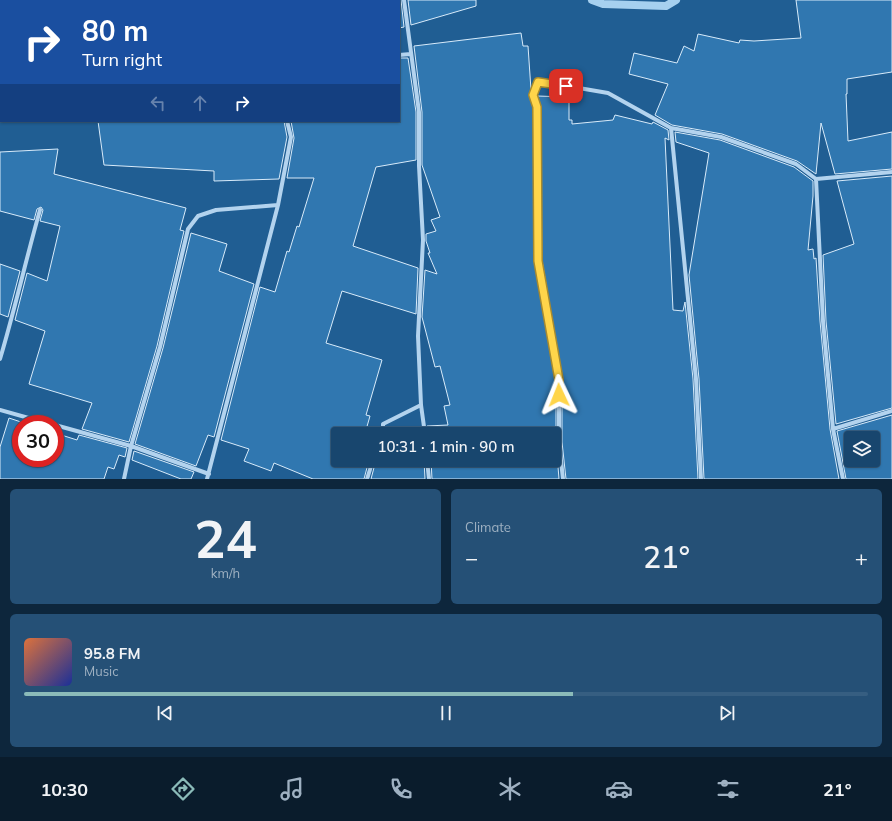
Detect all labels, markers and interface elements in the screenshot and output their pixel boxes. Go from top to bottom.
text: 80 m [82,13,148,48]
icon: right [16,16,68,68]
text: Turn right [82,48,162,71]
pin [549,69,583,103]
icon: arrive [555,75,577,97]
icon: left [147,92,169,114]
icon: ahead [189,92,211,114]
icon: right [231,92,253,114]
position arrow [538,374,580,416]
speed limit sign: 30 [12,415,64,467]
map controls [844,431,880,467]
button: layers [844,431,880,467]
text: 10:31 · 1 min · 90 m [377,437,515,456]
text: 24 [194,506,257,571]
text: Climate [465,519,511,535]
text: 21° [643,538,690,576]
text: − [465,544,478,572]
text: + [855,544,868,572]
text: km/h [211,565,240,581]
text: 95.8 FM [84,644,140,663]
text: Music [84,663,119,679]
icon: previous [154,702,176,724]
icon: pause [435,702,457,724]
icon: next [716,702,738,724]
icon: directions [169,775,197,803]
icon: music [278,775,306,803]
icon: phone [387,775,415,803]
icon: climate [496,775,524,803]
icon: car [605,775,633,803]
icon: filters [714,775,742,803]
text: 10:30 [40,778,88,801]
text: 21° [823,778,851,801]

